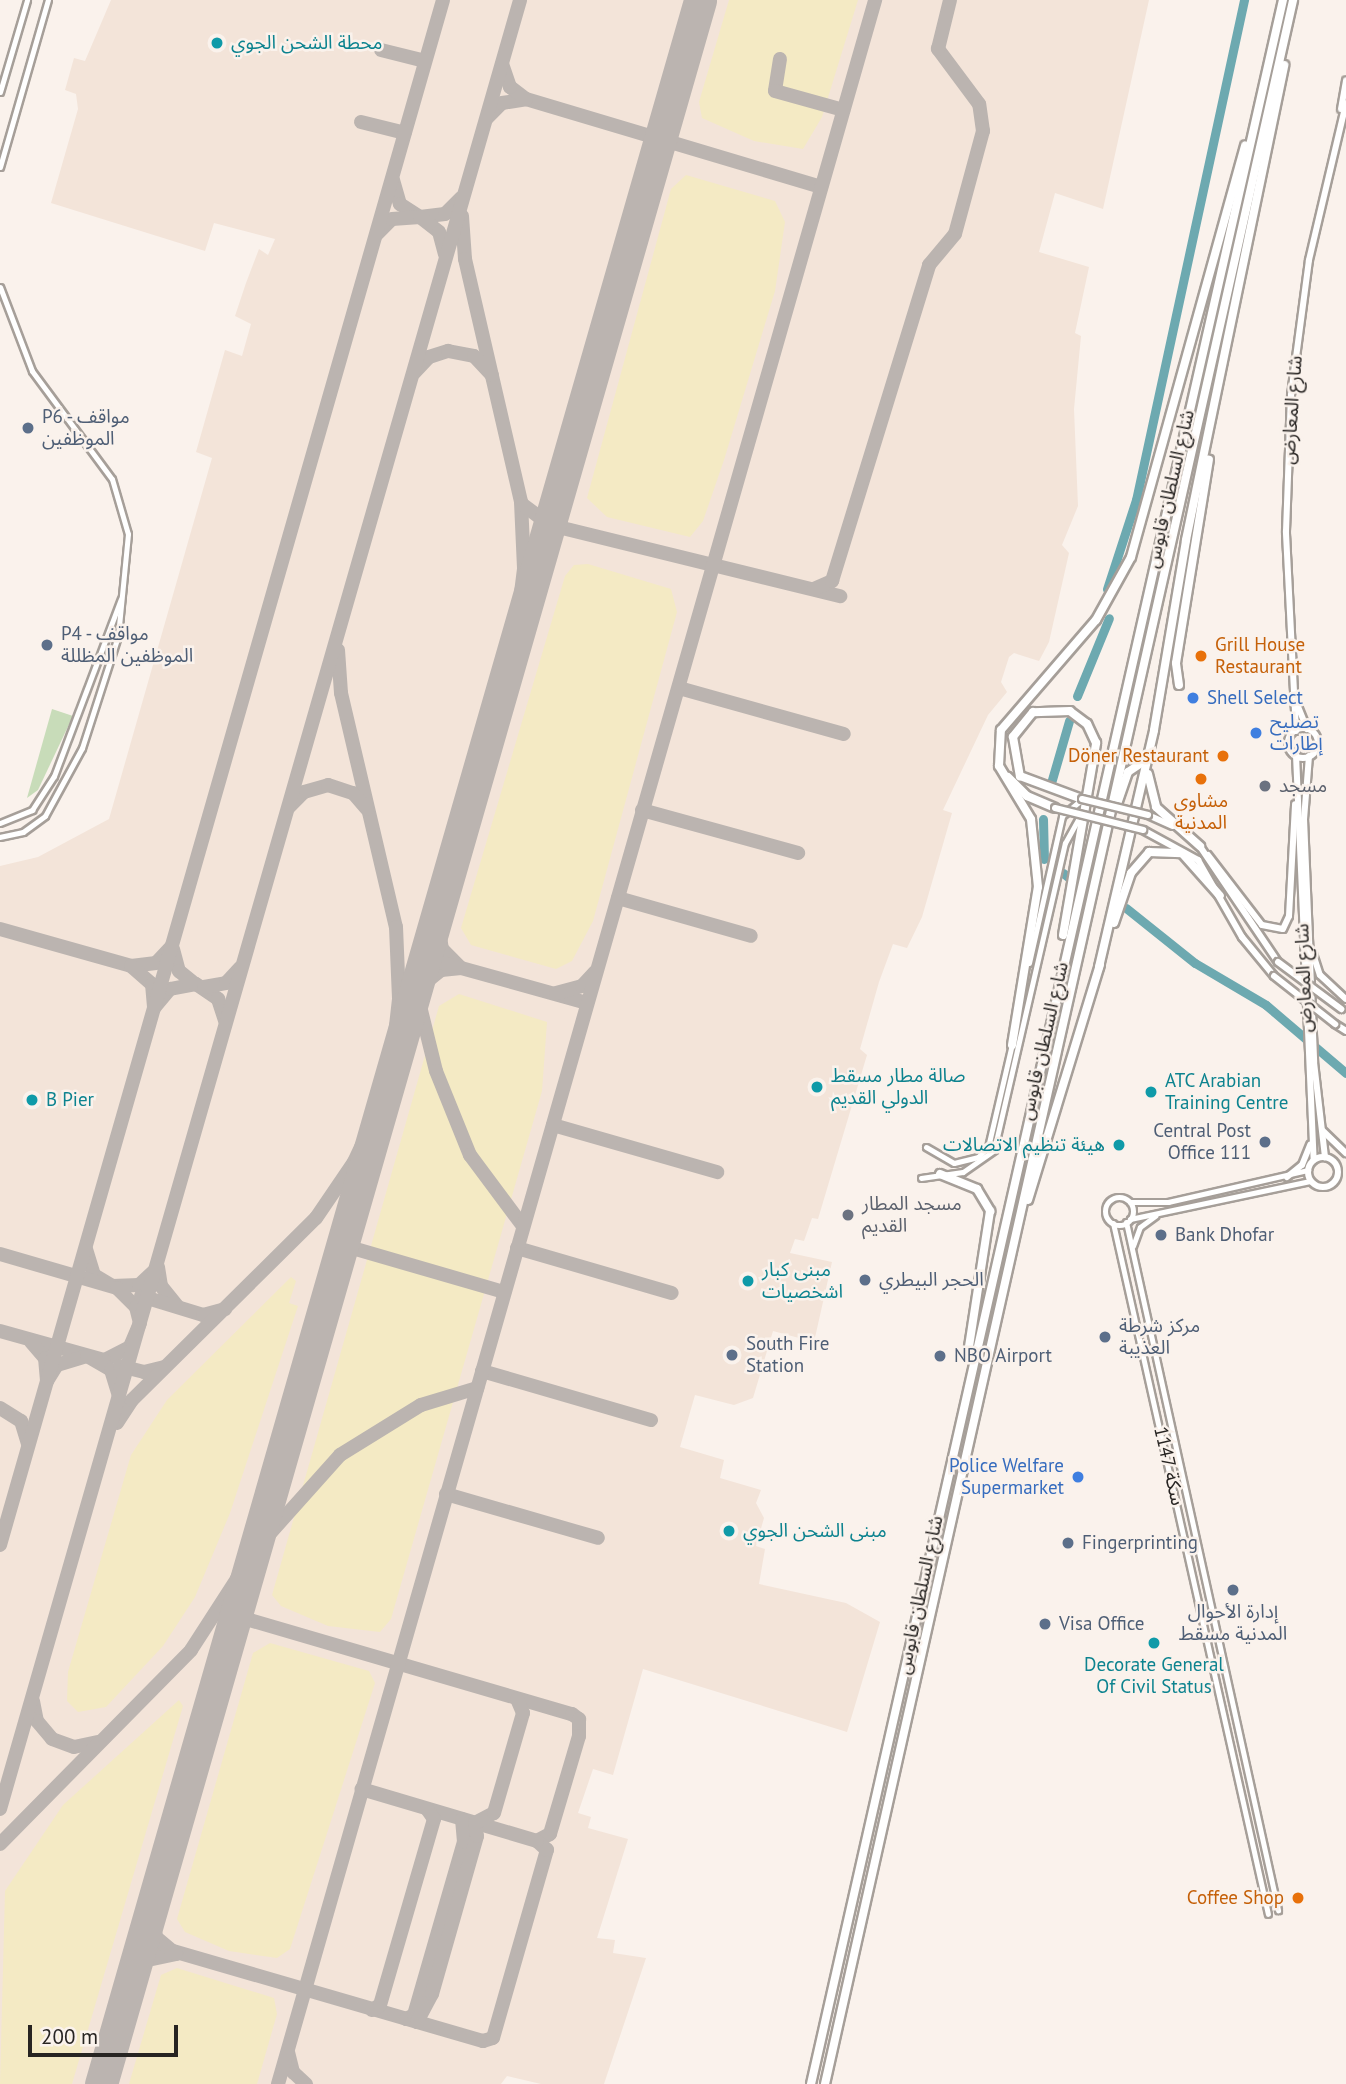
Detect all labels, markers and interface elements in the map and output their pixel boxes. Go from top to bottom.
place label: محطة الشحن الجوي [231,32,383,54]
marker: محطة الشحن الجوي [209,35,225,51]
street label: شارع المعارض [1277,355,1307,465]
place label: P6 - مواقف الموظفين [42,406,133,450]
street label: شارع السلطان قابوس [1141,408,1199,570]
marker: P6 - مواقف الموظفين [20,420,36,436]
place label: P4 - مواقف الموظفين المظللة [61,623,193,667]
place label: Grill House Restaurant [1215,634,1305,678]
marker: P4 - مواقف الموظفين المظللة [39,637,55,653]
marker: Grill House Restaurant [1193,648,1209,664]
place label: Shell Select [1207,687,1303,709]
marker: Shell Select [1185,690,1201,706]
place label: تصليح إطارات [1270,711,1323,755]
marker: تصليح إطارات [1248,725,1264,741]
place label: Döner Restaurant [1068,745,1209,767]
marker: Döner Restaurant [1215,748,1231,764]
marker: مشاوي المدنية [1193,771,1209,787]
place label: مسجد [1279,775,1327,797]
marker: مسجد [1257,778,1273,794]
place label: مشاوي المدنية [1174,790,1228,834]
street label: شارع المعارض [1291,923,1317,1033]
street label: شارع السلطان قابوس [1015,960,1073,1122]
place label: صالة مطار مسقط الدولي القديم [831,1065,965,1109]
place label: ATC Arabian Training Centre [1165,1070,1288,1114]
marker: صالة مطار مسقط الدولي القديم [809,1079,825,1095]
marker: ATC Arabian Training Centre [1143,1084,1159,1100]
place label: B Pier [46,1089,94,1111]
marker: B Pier [24,1092,40,1108]
place label: Central Post Office 111 [1153,1120,1251,1164]
place label: هيئة تنظيم الاتصالات [943,1134,1105,1156]
marker: Central Post Office 111 [1257,1134,1273,1150]
marker: هيئة تنظيم الاتصالات [1111,1137,1127,1153]
place label: مسجد المطار القديم [862,1193,962,1237]
marker: مسجد المطار القديم [840,1207,856,1223]
place label: Bank Dhofar [1175,1224,1275,1246]
marker: Bank Dhofar [1153,1227,1169,1243]
place label: مبنى كبار اشخصيات [762,1259,843,1303]
place label: الحجر البيطري [879,1269,984,1291]
marker: الحجر البيطري [857,1272,873,1288]
marker: مبنى كبار اشخصيات [740,1273,756,1289]
place label: مركز شرطة العذيبة [1119,1315,1200,1359]
marker: مركز شرطة العذيبة [1097,1329,1113,1345]
place label: South Fire Station [746,1333,829,1377]
place label: NBO Airport [954,1345,1053,1367]
marker: South Fire Station [724,1347,740,1363]
marker: NBO Airport [932,1348,948,1364]
street label: سكة 1147 [1149,1424,1189,1508]
place label: Police Welfare Supermarket [949,1455,1064,1499]
marker: Police Welfare Supermarket [1070,1469,1086,1485]
street label: شارع السلطان قابوس [892,1514,948,1676]
place label: مبنى الشحن الجوي [743,1520,887,1542]
marker: مبنى الشحن الجوي [721,1523,737,1539]
place label: Fingerprinting [1082,1532,1198,1554]
marker: Fingerprinting [1060,1535,1076,1551]
marker: إدارة الأحوال المدنية مسقط [1225,1582,1241,1598]
place label: إدارة الأحوال المدنية مسقط [1179,1601,1287,1645]
place label: Visa Office [1059,1613,1144,1635]
marker: Visa Office [1037,1616,1053,1632]
marker: Decorate General Of Civil Status [1146,1635,1162,1651]
place label: Decorate General Of Civil Status [1084,1654,1224,1698]
place label: Coffee Shop [1187,1887,1284,1909]
marker: Coffee Shop [1290,1890,1306,1906]
scale bar [32,2010,182,2054]
text: 200 m [41,2023,98,2050]

